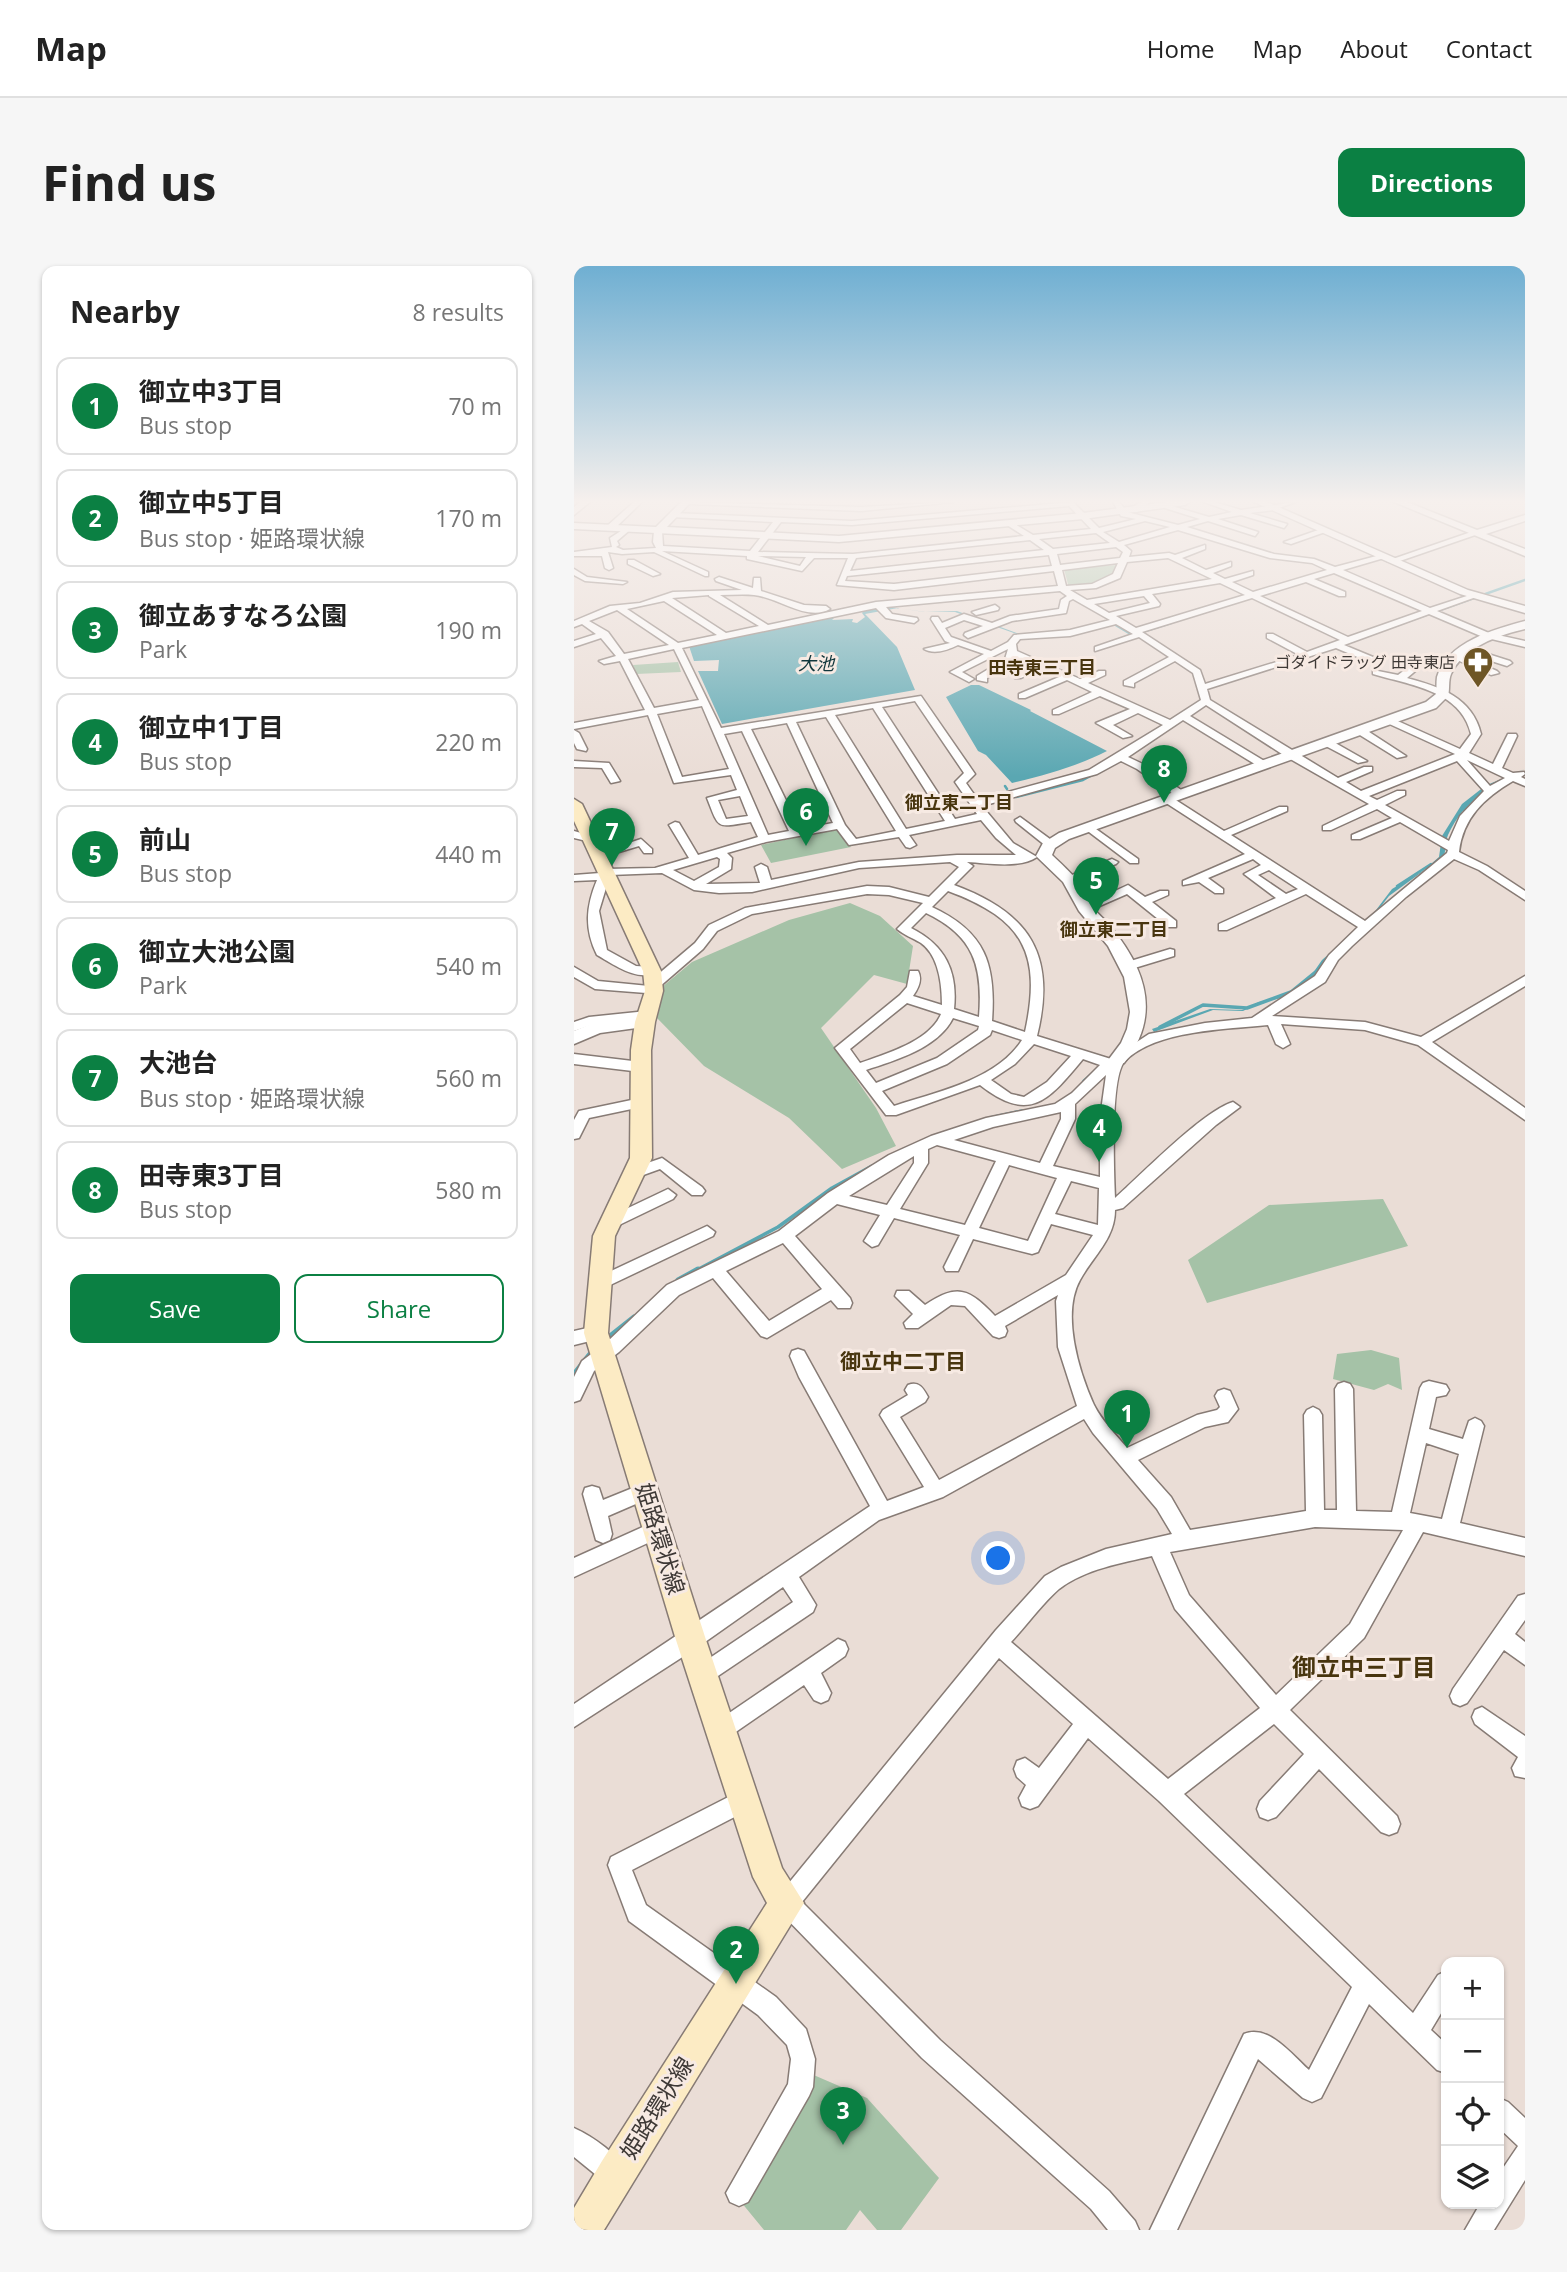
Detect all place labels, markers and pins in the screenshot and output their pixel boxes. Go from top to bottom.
pharmacy icon: ゴダイドラッグ 田寺東店 [1461,645,1495,689]
place label: ゴダイドラッグ 田寺東店 [1275,651,1455,673]
pin: 8 [1141,745,1187,803]
pin: 6 [783,788,829,846]
pin: 7 [589,808,635,866]
pin: 5 [1073,857,1119,915]
pin: 4 [1076,1104,1122,1162]
pin: 1 [1104,1390,1150,1448]
pin: 2 [713,1926,759,1984]
pin: 3 [820,2087,866,2145]

